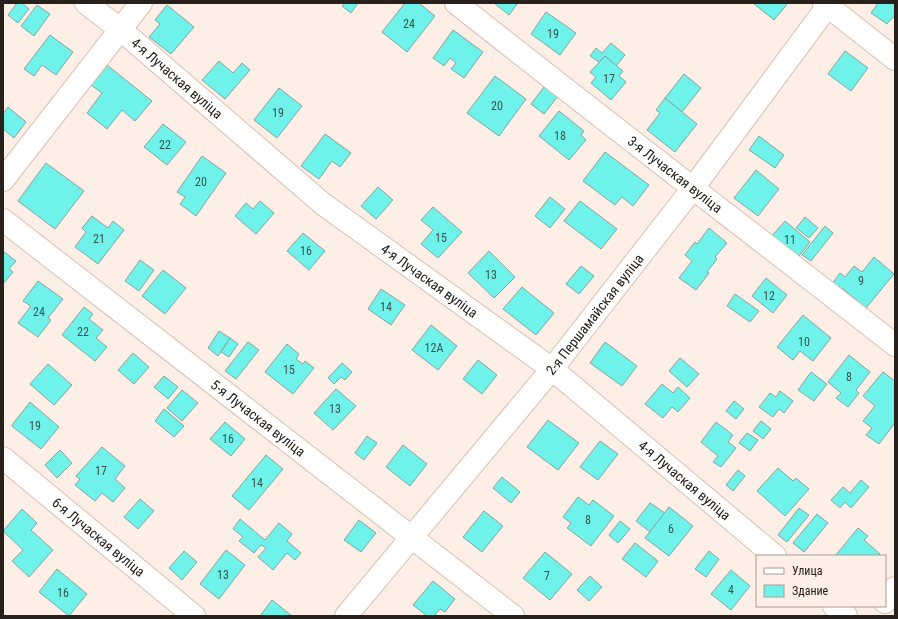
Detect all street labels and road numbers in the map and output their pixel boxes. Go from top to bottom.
street label: 4-я Лучаская вуліца [128,35,226,122]
street label: 3-я Лучаская вуліца [625,133,725,216]
street label: 4-я Лучаская вуліца [378,241,481,321]
street label: 2-я Першамайская вуліца [543,251,647,378]
street label: 5-я Лучаская вуліца [208,376,309,460]
street label: 4-я Лучаская вуліца [635,437,734,523]
street label: 6-я Лучаская вуліца [49,494,148,580]

